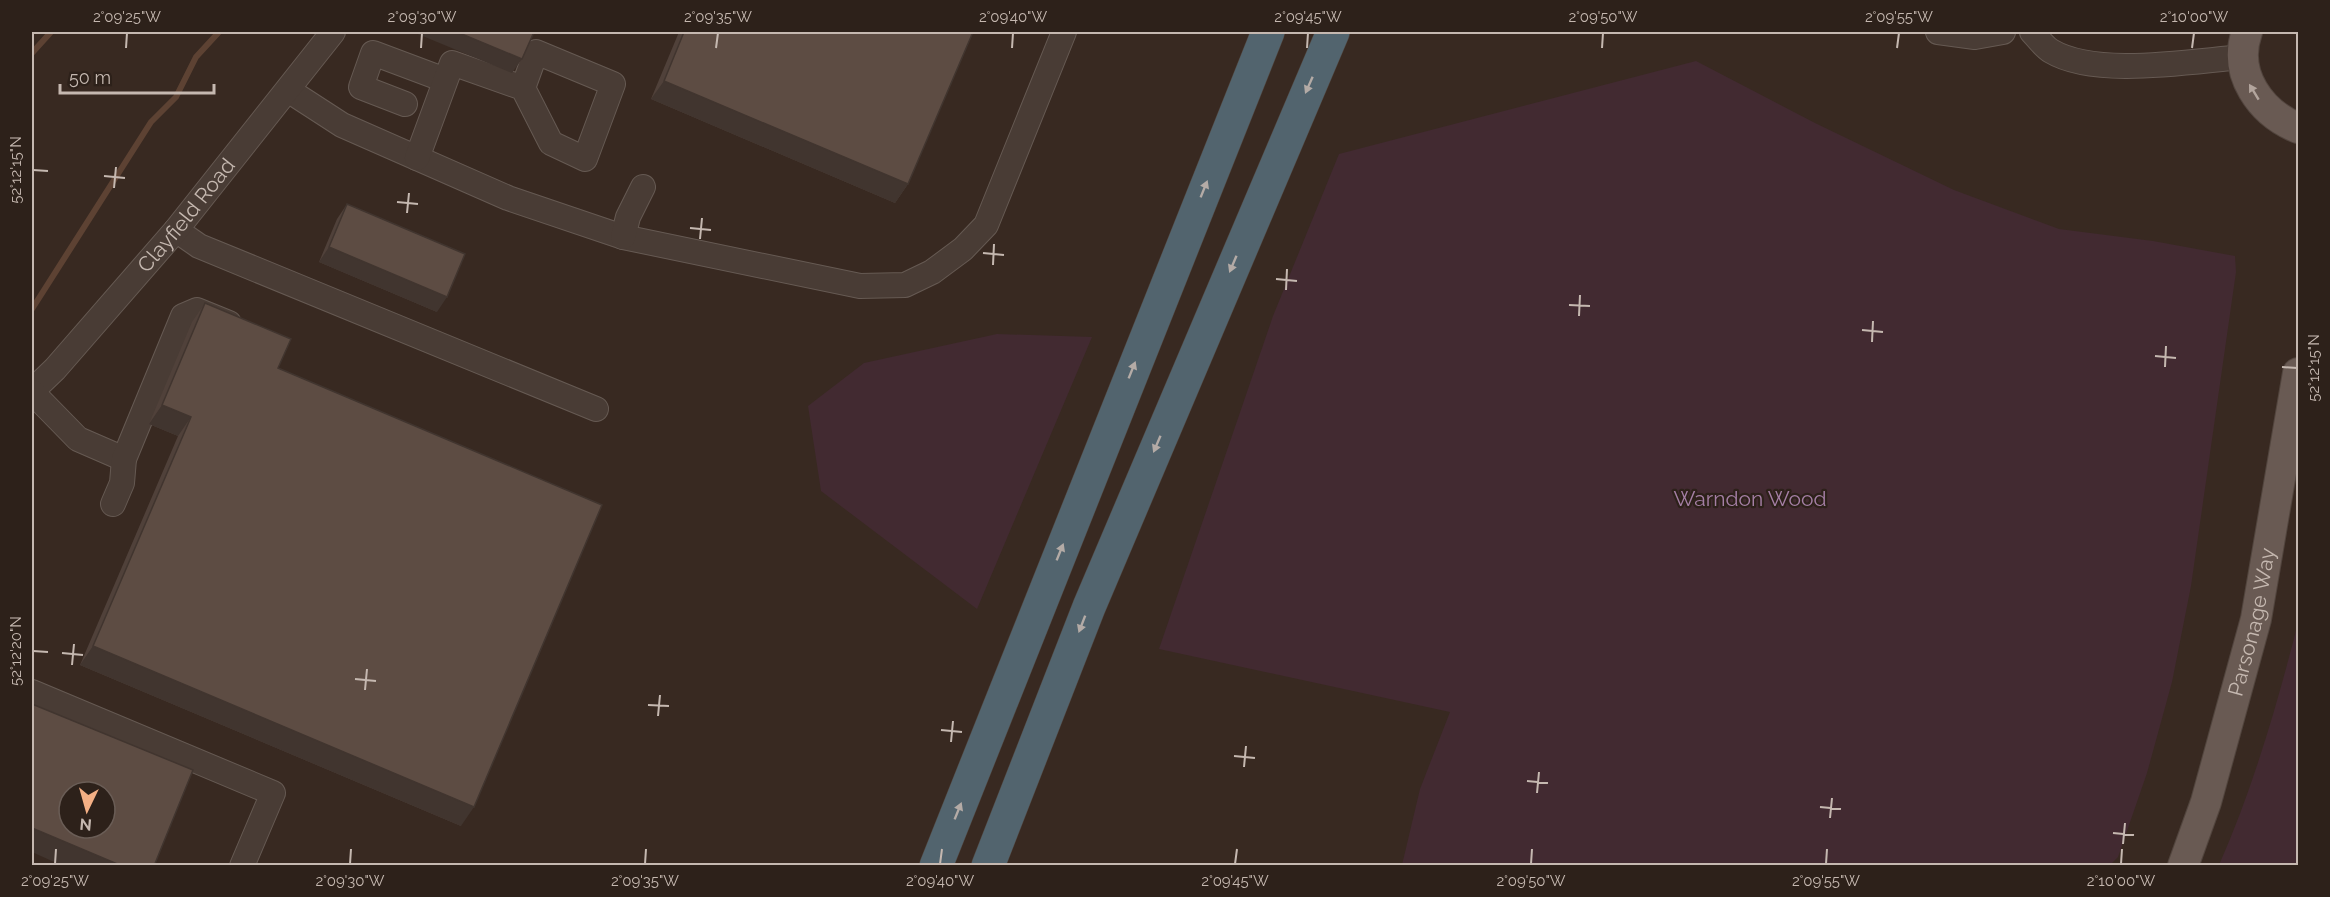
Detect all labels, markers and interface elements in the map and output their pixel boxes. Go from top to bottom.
text: 2°09'25"W [93,8,161,26]
text: 2°09'30"W [387,8,457,26]
text: 2°09'35"W [684,8,752,26]
text: 2°09'40"W [979,8,1047,26]
text: 2°09'45"W [1274,8,1342,26]
text: 2°09'50"W [1568,8,1638,26]
text: 2°09'55"W [1865,8,1933,26]
text: 2°10'00"W [2160,8,2228,26]
scale bar [60,57,214,95]
text: 50 m [69,67,111,88]
one-way arrow [1304,76,1314,94]
one-way arrow [2249,84,2260,101]
text: 52°12'15"N [7,136,25,204]
street label: Clayfield Road [132,153,240,277]
one-way arrow [1200,180,1209,198]
one-way arrow [1228,256,1238,274]
text: 52°12'15"N [2305,334,2323,402]
one-way arrow [1127,361,1137,379]
one-way arrow [1152,436,1162,454]
park label: Warndon Wood [1674,486,1826,511]
one-way arrow [1055,542,1065,560]
street label: Parsonage Way [2223,546,2280,699]
one-way arrow [1077,615,1086,633]
text: 52°12'20"N [7,616,25,686]
north arrow [57,780,117,840]
one-way arrow [953,802,963,820]
text: N [79,814,93,834]
text: 2°09'25"W [21,872,89,890]
text: 2°09'30"W [315,872,385,890]
text: 2°09'35"W [611,872,679,890]
text: 2°09'40"W [906,872,974,890]
text: 2°09'45"W [1201,872,1269,890]
text: 2°09'50"W [1496,872,1566,890]
text: 2°09'55"W [1792,872,1860,890]
text: 2°10'00"W [2087,872,2155,890]

